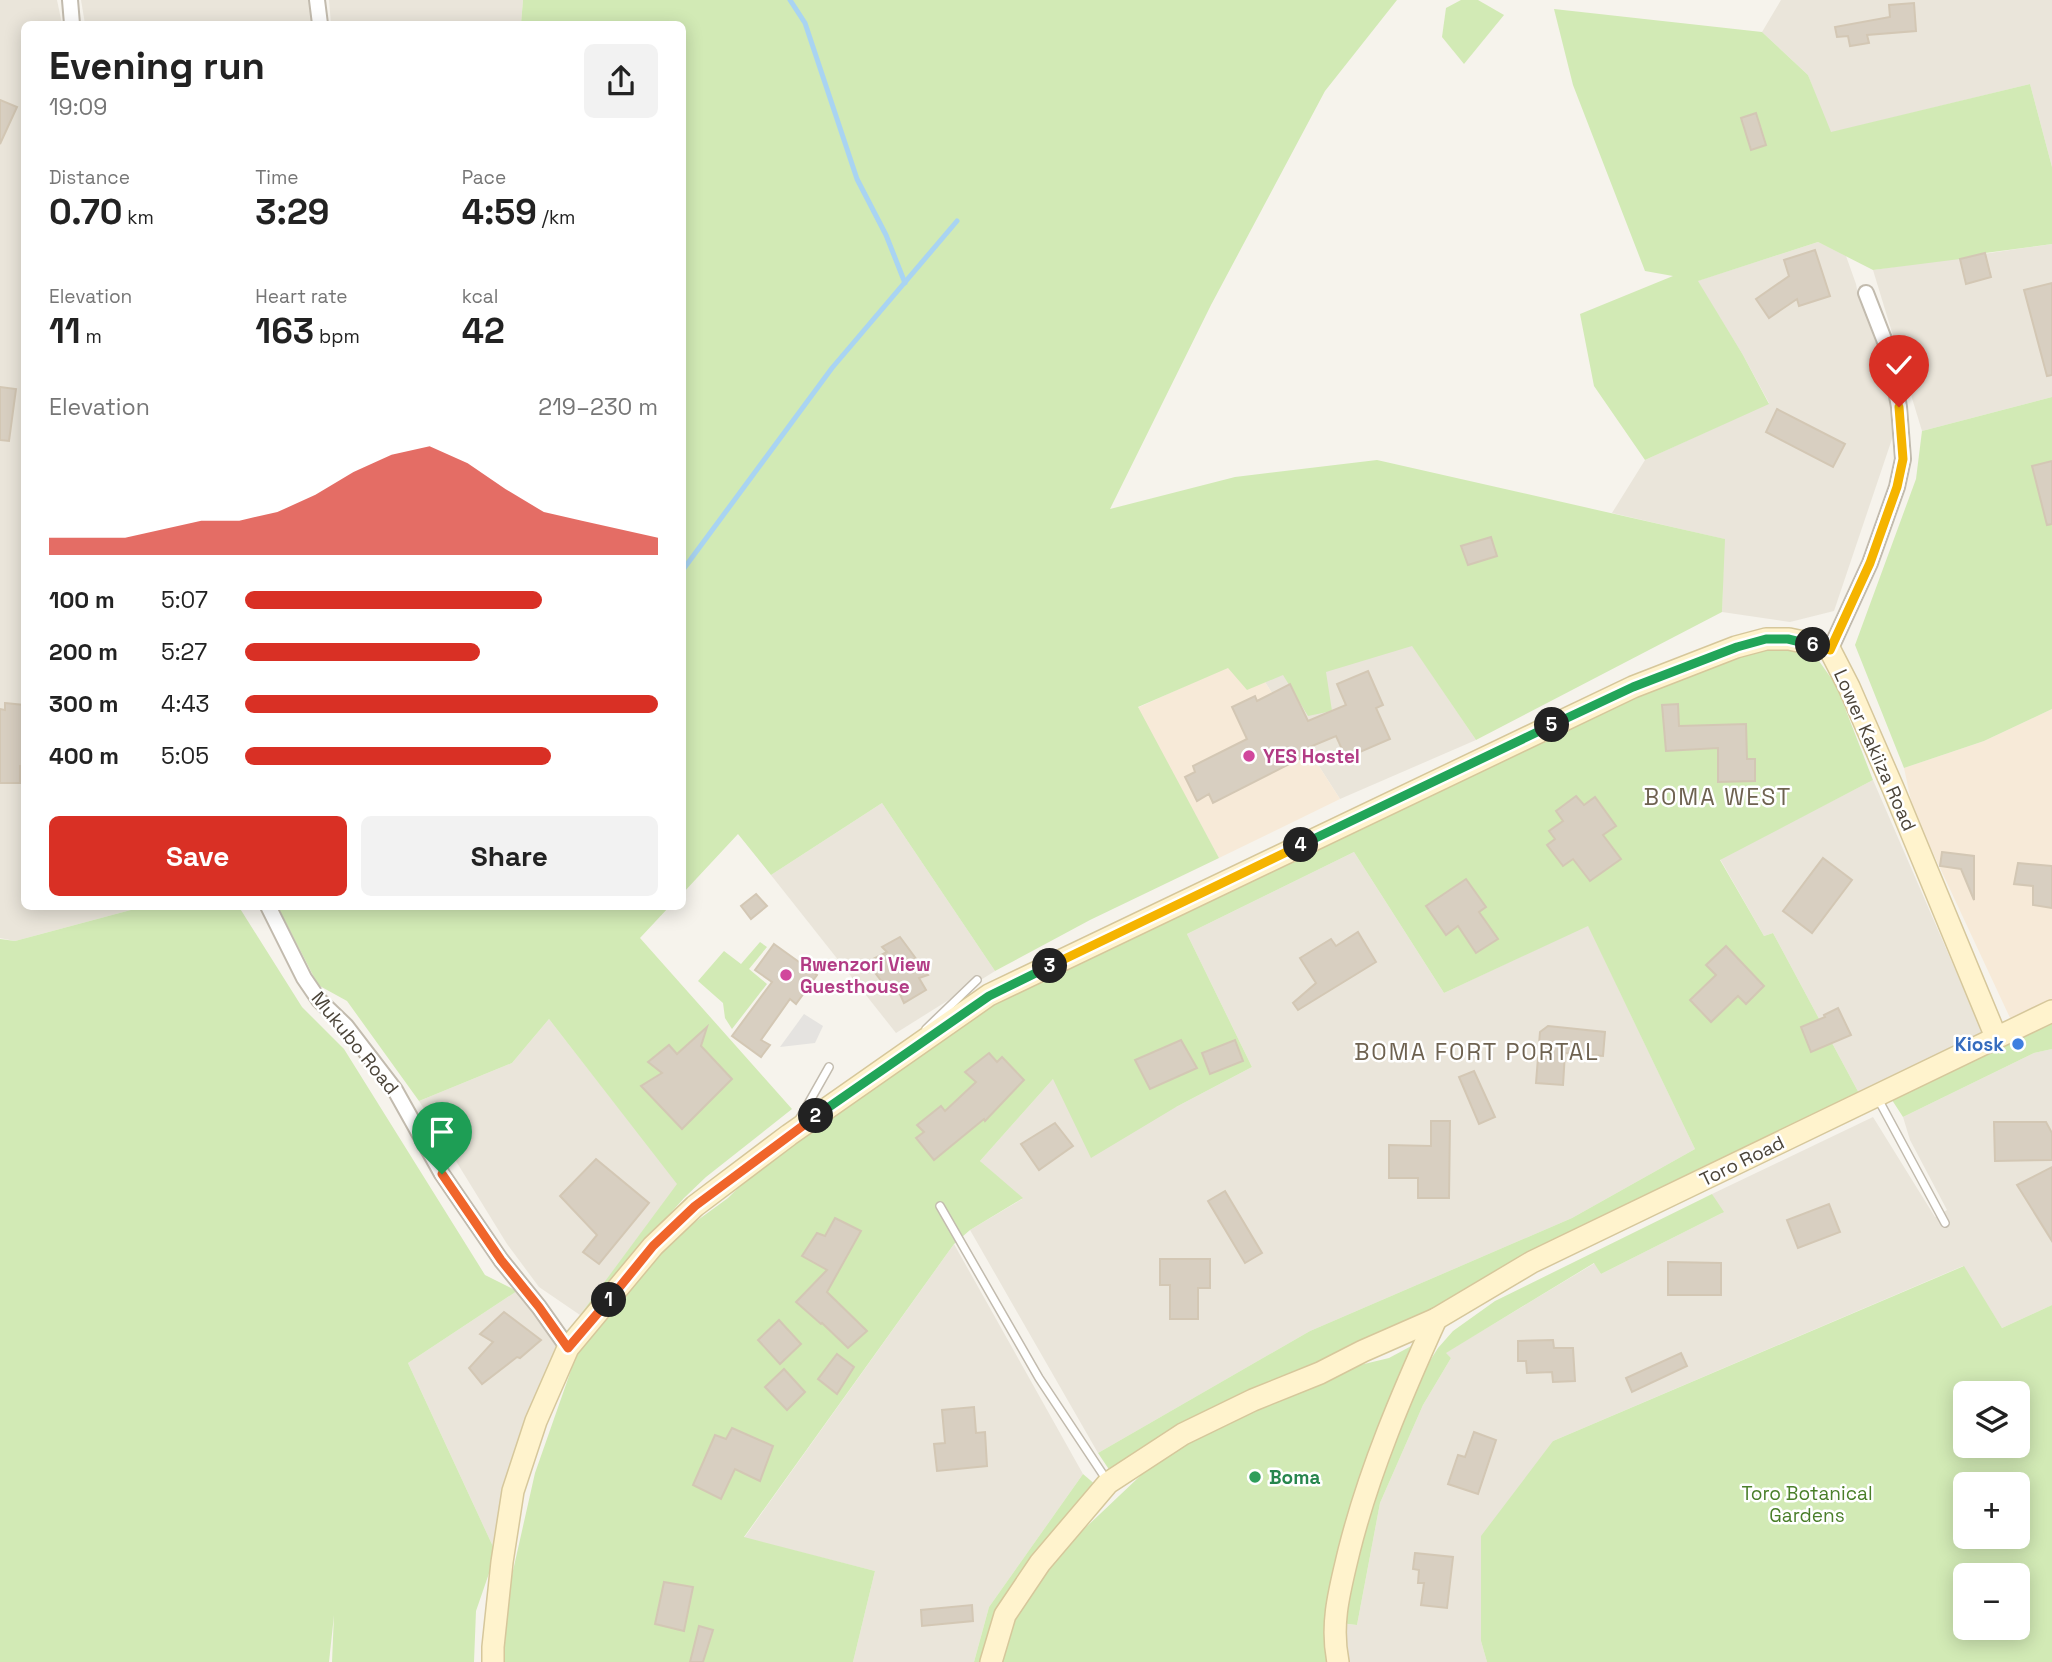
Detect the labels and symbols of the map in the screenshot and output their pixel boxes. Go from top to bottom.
pin [1869,335,1929,407]
pin: 6 [1796,628,1830,662]
street label: Lower Kakiiza Road [1828,665,1922,835]
pin: 5 [1534,708,1570,742]
place label: YES Hostel [1263,744,1360,769]
marker: YES Hostel [1241,748,1257,764]
district label: BOMA WEST [1644,782,1792,812]
pin: 4 [1284,828,1318,862]
pin: 3 [1032,948,1068,984]
place label: Rwenzori View Guesthouse [800,952,931,999]
marker: Rwenzori View Guesthouse [778,967,794,983]
street label: Mukubo Road [306,986,404,1100]
place label: Kiosk [1955,1032,2004,1057]
marker: Kiosk [2010,1036,2026,1052]
district label: BOMA FORT PORTAL [1354,1037,1600,1067]
pin: 2 [798,1098,834,1134]
pin [412,1102,472,1174]
street label: Toro Road [1696,1130,1788,1192]
pin: 1 [592,1282,626,1318]
place label: Boma [1269,1465,1320,1490]
marker: Boma [1247,1469,1263,1485]
park label: Toro Botanical Gardens [1741,1481,1873,1528]

